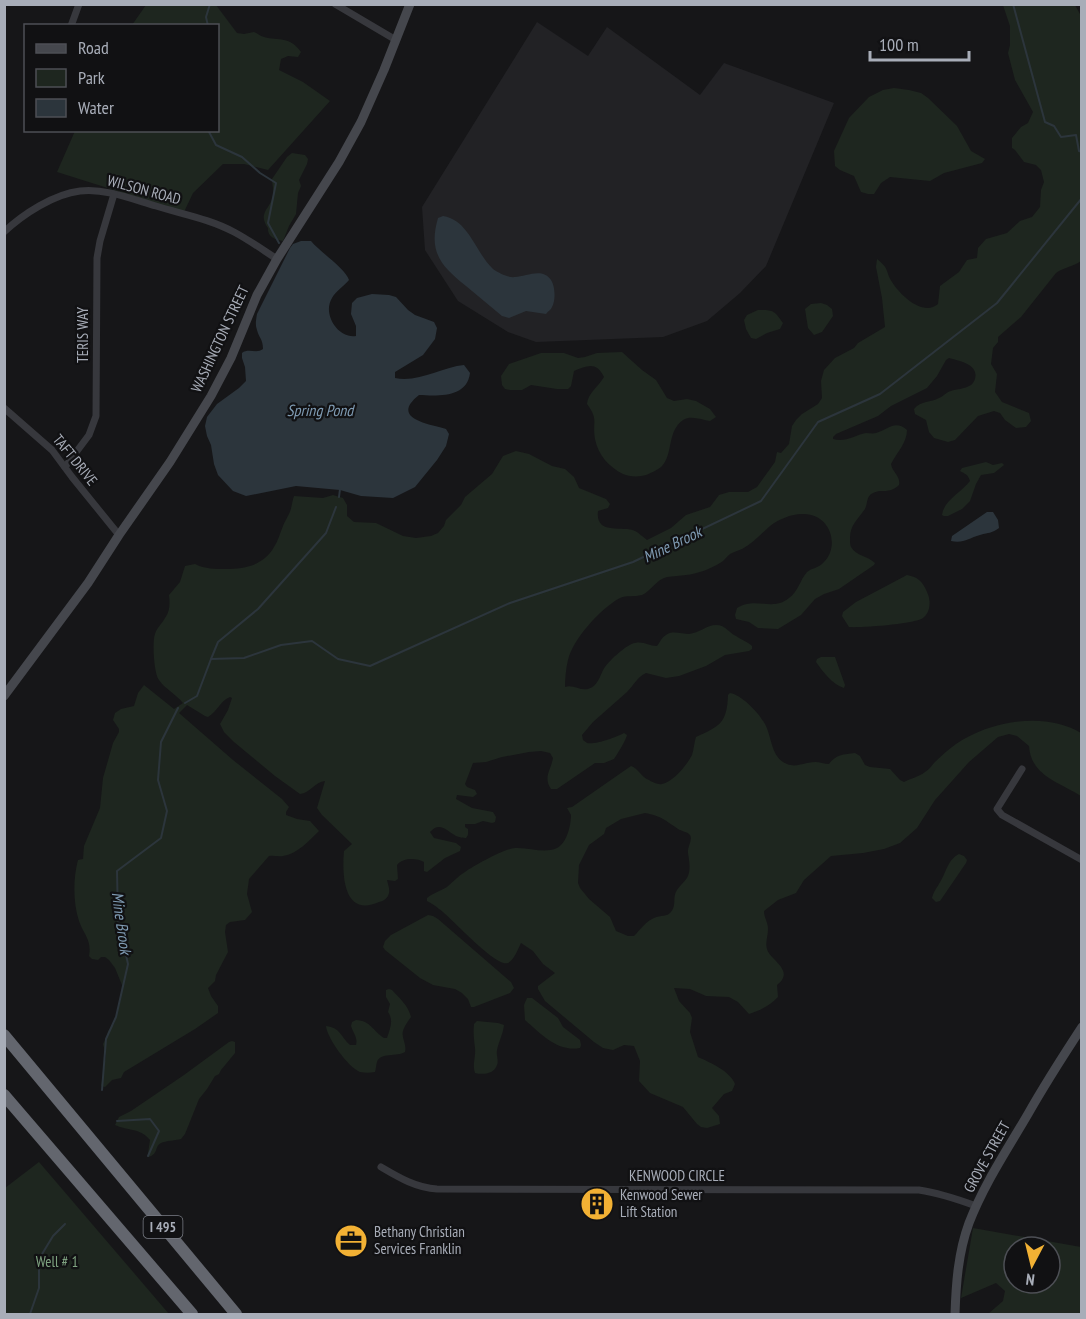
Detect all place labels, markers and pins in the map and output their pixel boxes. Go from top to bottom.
place label: Kenwood Sewer Lift Station [620,1185,703,1221]
building icon: Kenwood Sewer Lift Station [579,1186,615,1222]
place label: Bethany Christian Services Franklin [374,1222,465,1258]
office icon: Bethany Christian Services Franklin [333,1223,369,1259]

